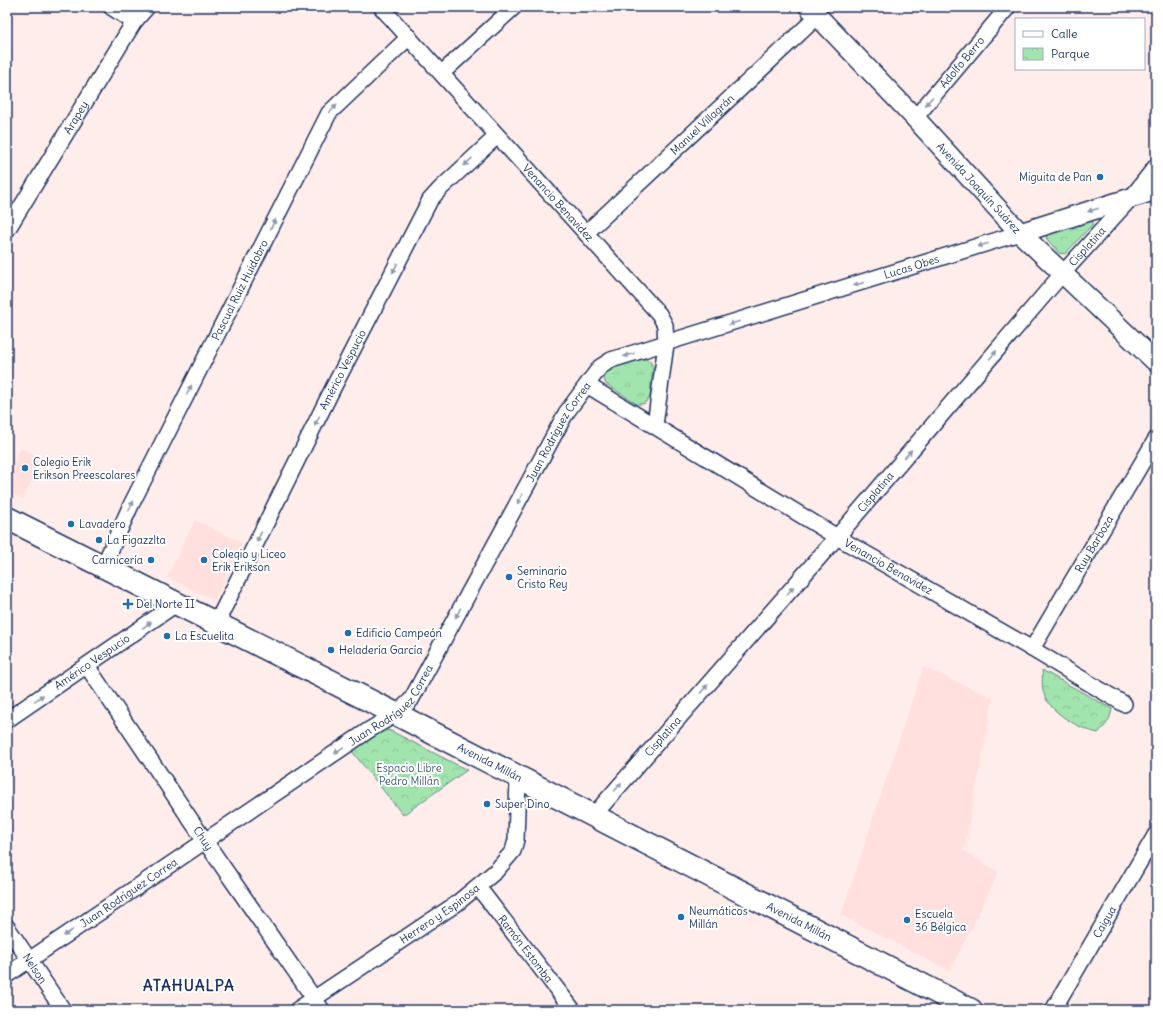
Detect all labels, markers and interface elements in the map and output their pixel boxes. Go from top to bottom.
legend [1015,18,1145,70]
text: Calle [1051,26,1078,41]
street label: Adolfo Berro [936,34,987,91]
text: Parque [1051,46,1090,61]
street label: Manuel Villagrán [667,91,737,158]
one-way arrow [925,96,934,107]
street label: Arapey [60,98,91,136]
one-way arrow [328,104,338,114]
street label: Avenida Joaquín Suárez [934,139,1024,236]
one-way arrow [463,158,473,167]
street label: Venancio Benavidez [520,161,597,244]
place label: Miguita de Pan [1019,170,1092,184]
marker: Miguita de Pan [1095,172,1105,182]
one-way arrow [1087,207,1099,213]
one-way arrow [270,218,276,230]
street label: Cisplatina [1066,224,1109,269]
street label: Pascual Ruiz Huidobro [208,237,271,343]
one-way arrow [976,242,988,248]
street label: Lucas Obes [882,252,941,282]
one-way arrow [392,262,398,274]
one-way arrow [852,281,864,287]
one-way arrow [728,320,740,326]
street label: Américo Vespucio [316,327,369,412]
one-way arrow [988,350,997,361]
one-way arrow [622,352,634,358]
street label: Juan Rodríguez Correa [523,379,594,484]
one-way arrow [186,384,192,396]
one-way arrow [314,415,320,427]
one-way arrow [904,449,913,459]
place label: Colegio Erik Erikson Preescolares [33,455,135,482]
marker: Colegio Erik Erikson Preescolares [20,463,30,473]
street label: Cisplatina [854,469,897,515]
one-way arrow [516,493,523,505]
one-way arrow [128,500,134,512]
street label: Ruy Barboza [1072,513,1116,575]
place label: Lavadero [79,517,126,531]
marker: Lavadero [66,519,76,529]
one-way arrow [256,532,262,543]
place label: La Figazzlta [107,533,166,547]
marker: La Figazzlta [94,535,104,545]
street label: Venancio Benavidez [842,536,935,597]
place label: Colegio y Liceo Erik Erikson [212,547,286,574]
place label: Carnicería [92,553,143,567]
marker: Carnicería [146,555,156,565]
marker: Colegio y Liceo Erik Erikson [199,555,209,565]
place label: Seminario Cristo Rey [517,564,568,591]
marker: Seminario Cristo Rey [504,572,514,582]
one-way arrow [785,586,794,597]
place label: Del Norte II [136,597,195,611]
marker: Del Norte II [123,599,133,609]
one-way arrow [455,608,461,619]
one-way arrow [141,621,152,629]
place label: Edificio Campeón [356,626,442,640]
marker: Edificio Campeón [343,628,353,638]
place label: La Escuelita [175,629,234,643]
street label: Américo Vespucio [52,631,132,692]
marker: La Escuelita [162,631,172,641]
place label: Heladería García [339,643,423,657]
marker: Heladería García [326,645,336,655]
street label: Juan Rodríguez Correa [346,662,436,749]
one-way arrow [699,684,709,694]
one-way arrow [34,694,45,702]
street label: Cisplatina [642,713,684,759]
street label: Avenida Millán [455,740,525,785]
one-way arrow [334,746,345,754]
park label: Espacio Libre Pedro Millán [376,761,442,788]
one-way arrow [614,782,623,792]
place label: Super Dino [495,797,550,811]
marker: Super Dino [482,799,492,809]
street label: Chuy [190,824,216,853]
street label: Juan Rodríguez Correa [77,855,180,930]
street label: Herrero y Espinosa [397,881,482,947]
street label: Avenida Millán [764,899,834,944]
street label: Caigua [1090,903,1119,940]
place label: Neumáticos Millán [689,904,748,931]
place label: Escuela 36 Bélgica [915,907,966,934]
street label: Ramón Estomba [495,912,556,985]
marker: Neumáticos Millán [676,912,686,922]
marker: Escuela 36 Bélgica [902,915,912,925]
one-way arrow [63,929,73,937]
street label: Nelson [20,951,50,986]
district label: ATAHUALPA [143,976,235,995]

